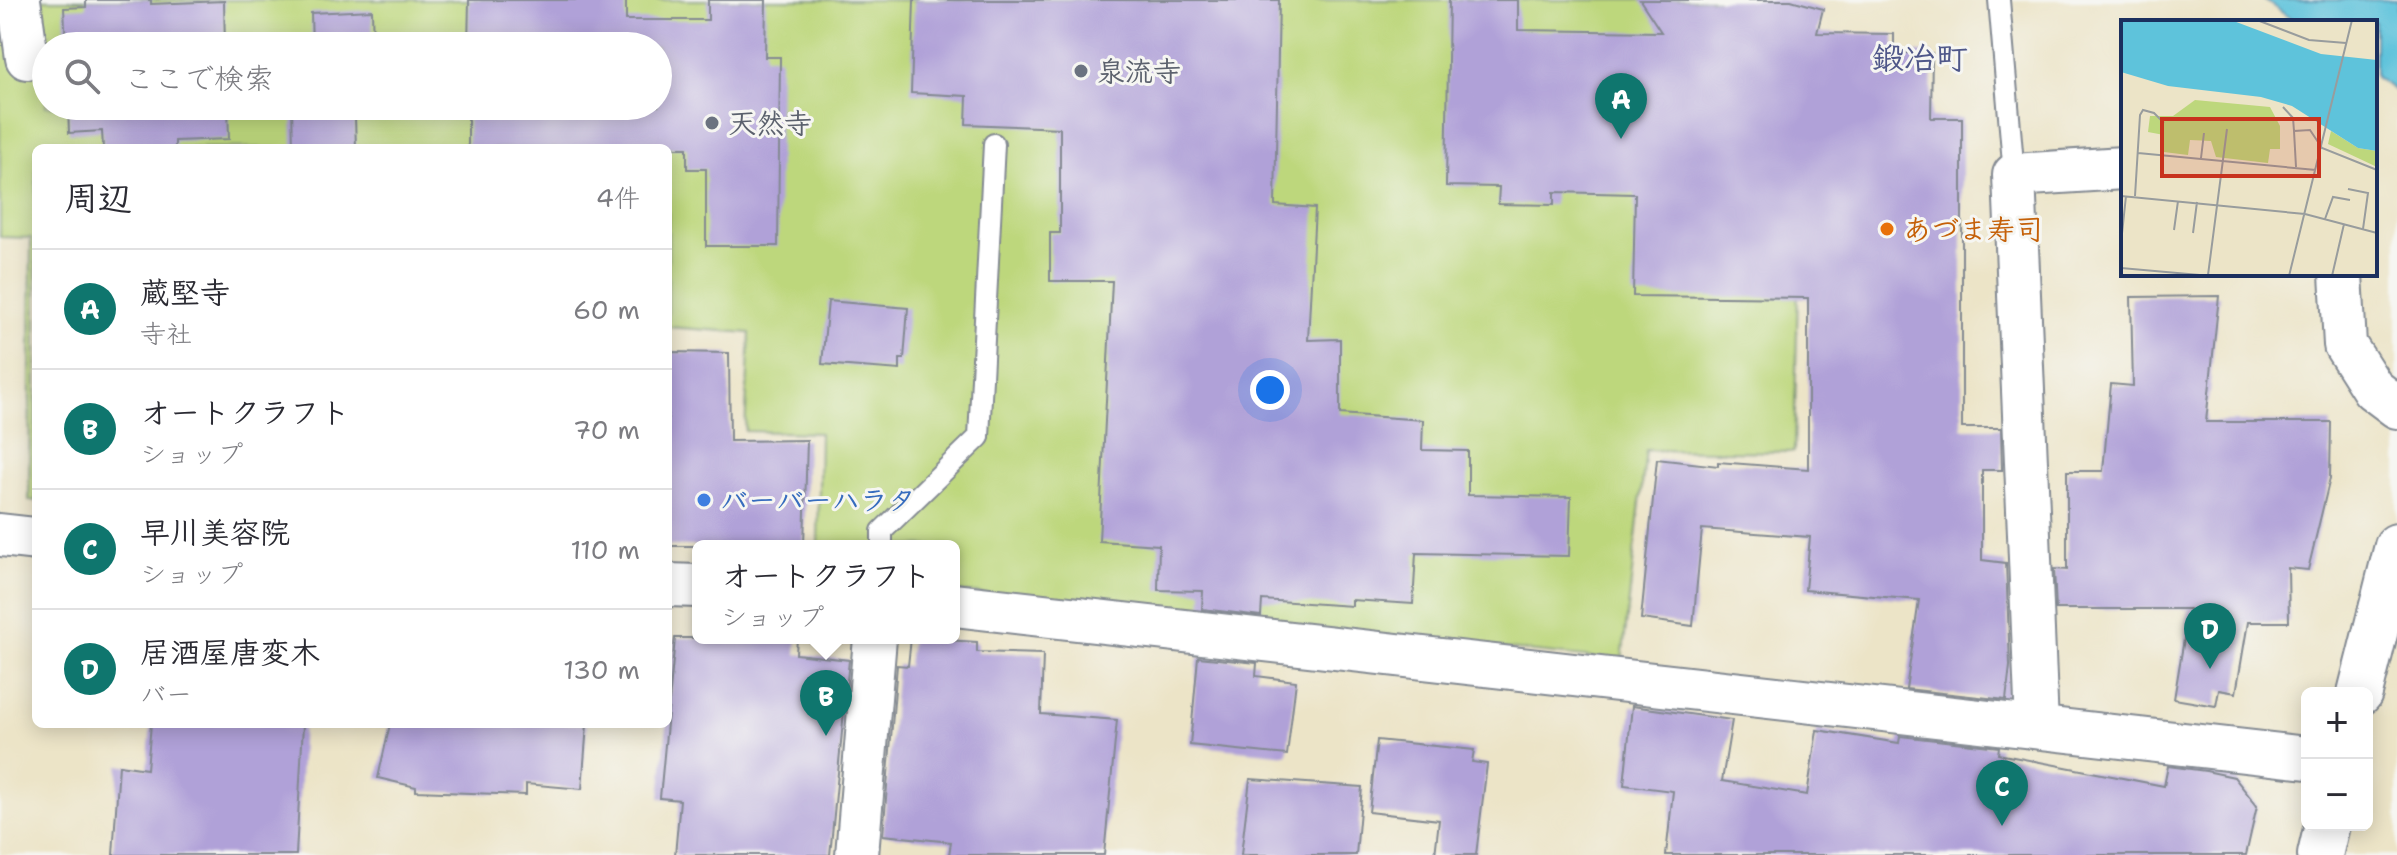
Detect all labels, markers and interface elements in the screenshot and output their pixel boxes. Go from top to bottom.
inset map [2121,20,2377,276]
search box [32,32,672,120]
district label: 鍛冶町 [1872,36,1968,79]
place label: 泉流寺 [1097,52,1181,90]
icon: search [60,54,104,98]
text: ここで検索 [124,58,274,99]
marker: 泉流寺 [1072,62,1090,80]
pin: A [1595,73,1647,139]
place label: 天然寺 [728,104,812,142]
marker: 天然寺 [703,114,721,132]
text: 周辺 [64,175,132,221]
text: 4件 [596,180,640,215]
place label: あづま寿司 [1903,210,2043,248]
marker: あづま寿司 [1878,220,1896,238]
text: 蔵堅寺 [140,272,230,313]
text: A [80,292,100,327]
text: 60 m [573,292,640,327]
text: 寺社 [140,316,192,351]
your location [1250,370,1290,410]
text: オートクラフト [140,392,350,433]
text: B [82,412,98,447]
text: 70 m [573,412,640,447]
text: ショップ [140,436,243,471]
place label: バーバーハラタ [720,481,916,519]
marker: バーバーハラタ [695,491,713,509]
text: 早川美容院 [140,512,290,553]
text: C [82,532,98,567]
text: 110 m [570,532,640,567]
popup [692,540,960,644]
text: オートクラフト [721,555,931,596]
text: ショップ [140,556,243,591]
text: ショップ [721,599,824,634]
pin: D [2184,603,2236,669]
text: 居酒屋唐変木 [140,632,320,673]
text: D [81,652,99,687]
text: 130 m [563,652,640,687]
pin: B [800,670,852,736]
text: バー [140,676,192,711]
map controls [2301,687,2373,831]
button: + [2301,687,2373,759]
button: − [2301,759,2373,831]
pin: C [1976,760,2028,826]

